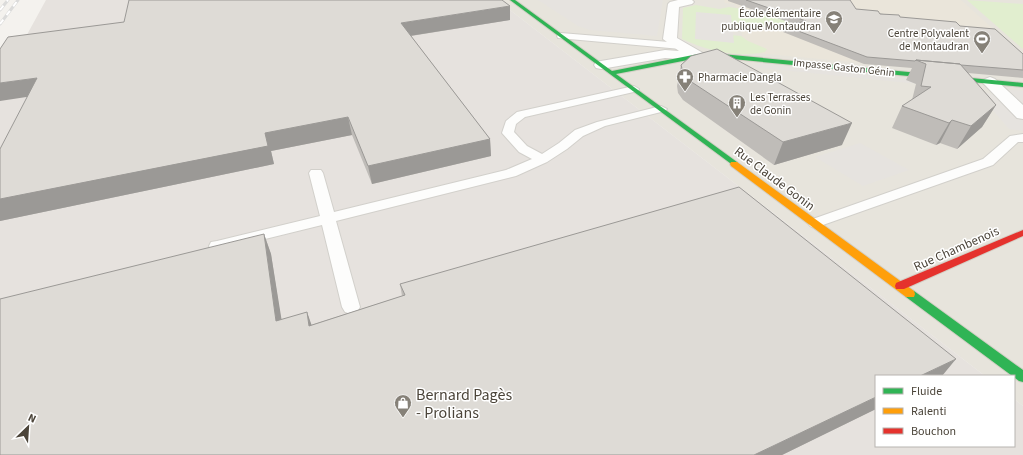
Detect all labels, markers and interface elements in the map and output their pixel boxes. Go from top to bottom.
place label: École élémentaire publique Montaudran [721,6,822,34]
school or university icon: École élémentaire publique Montaudran [824,9,844,34]
place label: Centre Polyvalent de Montaudran [888,26,969,54]
sports icon: Centre Polyvalent de Montaudran [972,29,992,54]
street label: Impasse Gaston Génin [793,55,895,80]
pharmacy icon: Pharmacie Dangla [675,67,695,92]
place label: Pharmacie Dangla [698,70,782,85]
place label: Les Terrasses de Gonin [750,90,811,118]
building icon: Les Terrasses de Gonin [727,93,747,118]
street label: Rue Claude Gonin [730,143,818,215]
street label: Rue Chambenois [911,222,1002,276]
legend [875,375,1015,447]
text: Fluide [911,383,942,400]
place label: Bernard Pagès - Prolians [416,384,512,424]
shop icon: Bernard Pagès - Prolians [393,393,413,418]
text: Ralenti [911,403,946,420]
north arrow [8,407,48,447]
text: N [26,410,39,427]
text: Bouchon [911,423,956,440]

